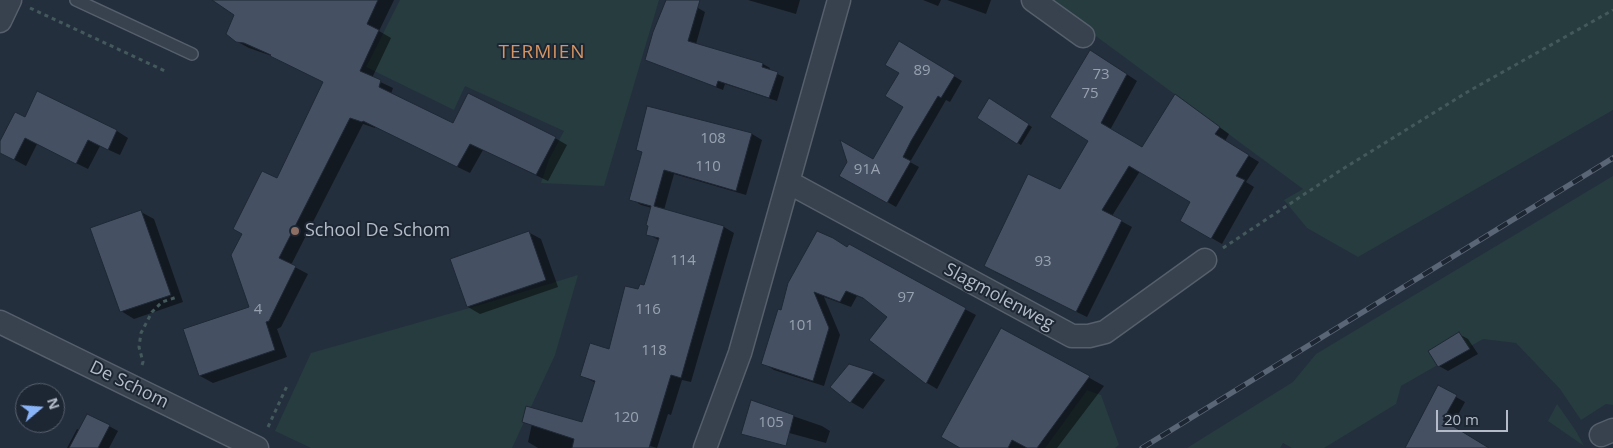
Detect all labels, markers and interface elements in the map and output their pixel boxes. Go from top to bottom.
district label: TERMIEN [498,42,586,64]
house number: 89 [913,62,931,80]
house number: 73 [1092,66,1110,84]
house number: 75 [1081,85,1099,103]
house number: 108 [700,130,726,148]
house number: 110 [695,158,721,176]
house number: 91A [854,161,880,179]
place label: School De Schom [305,220,450,242]
marker: School De Schom [289,225,301,237]
house number: 114 [670,252,696,270]
house number: 93 [1034,253,1052,271]
street label: Slagmolenweg [940,259,1058,335]
house number: 97 [897,289,915,307]
house number: 4 [254,301,262,319]
house number: 116 [635,301,661,319]
house number: 101 [788,317,814,335]
house number: 118 [641,342,667,360]
street label: De Schom [86,357,172,413]
north arrow [15,383,65,433]
text: N [43,395,65,412]
scale bar [1438,400,1510,432]
house number: 120 [613,409,639,427]
text: 20 m [1444,409,1479,429]
house number: 105 [758,414,784,432]

